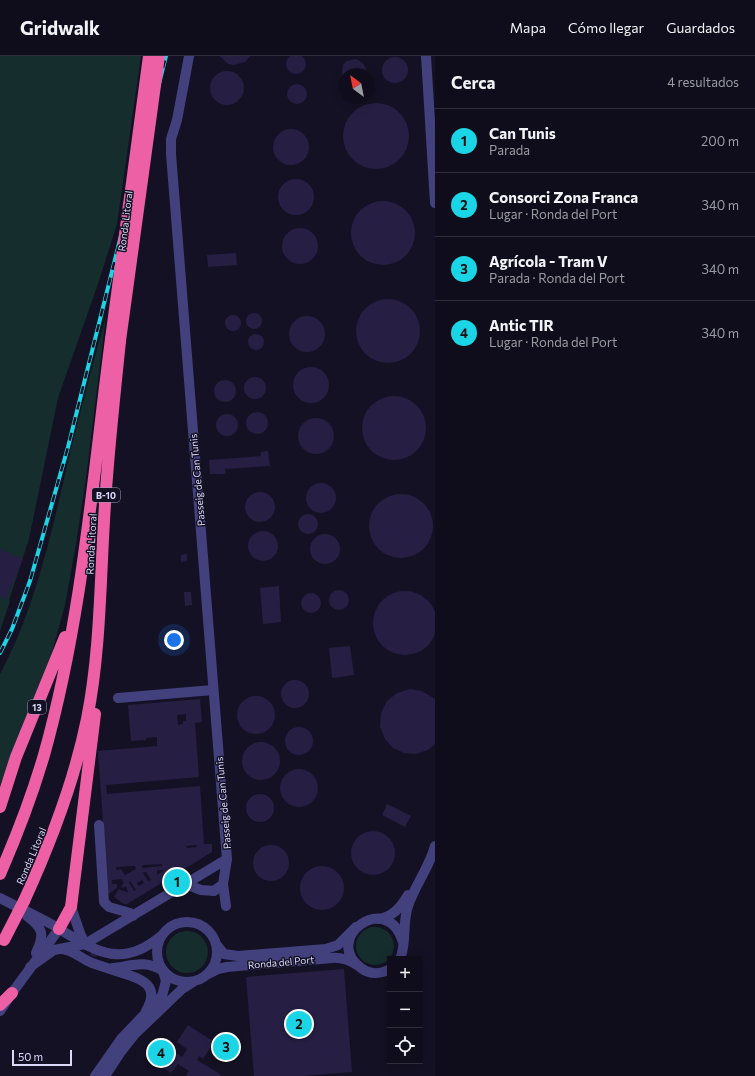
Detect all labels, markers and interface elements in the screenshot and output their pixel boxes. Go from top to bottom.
text: Gridwalk [20,16,100,39]
text: Mapa [510,19,546,36]
text: Cómo llegar [568,19,644,36]
text: Guardados [666,19,735,36]
north arrow [339,68,375,104]
text: Cerca [451,72,496,93]
text: 4 resultados [667,74,739,90]
text: Can Tunis [489,124,556,142]
text: 1 [461,133,467,149]
text: 200 m [701,133,739,149]
text: Parada [489,142,530,158]
text: Consorci Zona Franca [489,188,638,206]
street label: Ronda Litoral [115,190,135,252]
text: 2 [460,197,468,213]
text: 340 m [701,197,739,213]
text: Lugar · Ronda del Port [489,206,617,222]
text: Agrícola - Tram V [489,252,608,270]
text: 3 [460,261,468,277]
text: 340 m [701,261,739,277]
text: Parada · Ronda del Port [489,270,625,286]
text: Antic TIR [489,316,554,334]
text: 4 [460,325,468,341]
text: 340 m [701,325,739,341]
text: Lugar · Ronda del Port [489,334,617,350]
street label: Passeig de Can Tunis [187,433,207,527]
road number: B-10 [92,488,120,502]
street label: Ronda Litoral [83,513,99,575]
your location [164,630,184,650]
road number: 13 [28,700,46,714]
street label: Passeig de Can Tunis [213,756,233,850]
street label: Ronda Litoral [14,826,48,886]
pin: 1 [164,867,190,897]
street label: Ronda del Port [247,953,315,971]
map controls [387,956,423,1064]
button: + [387,956,423,992]
button: − [387,992,423,1028]
pin: 2 [286,1009,312,1039]
button: locate [387,1028,423,1064]
pin: 3 [213,1032,239,1062]
pin: 4 [148,1038,174,1068]
scale bar [12,1048,72,1067]
text: 50 m [18,1050,43,1063]

